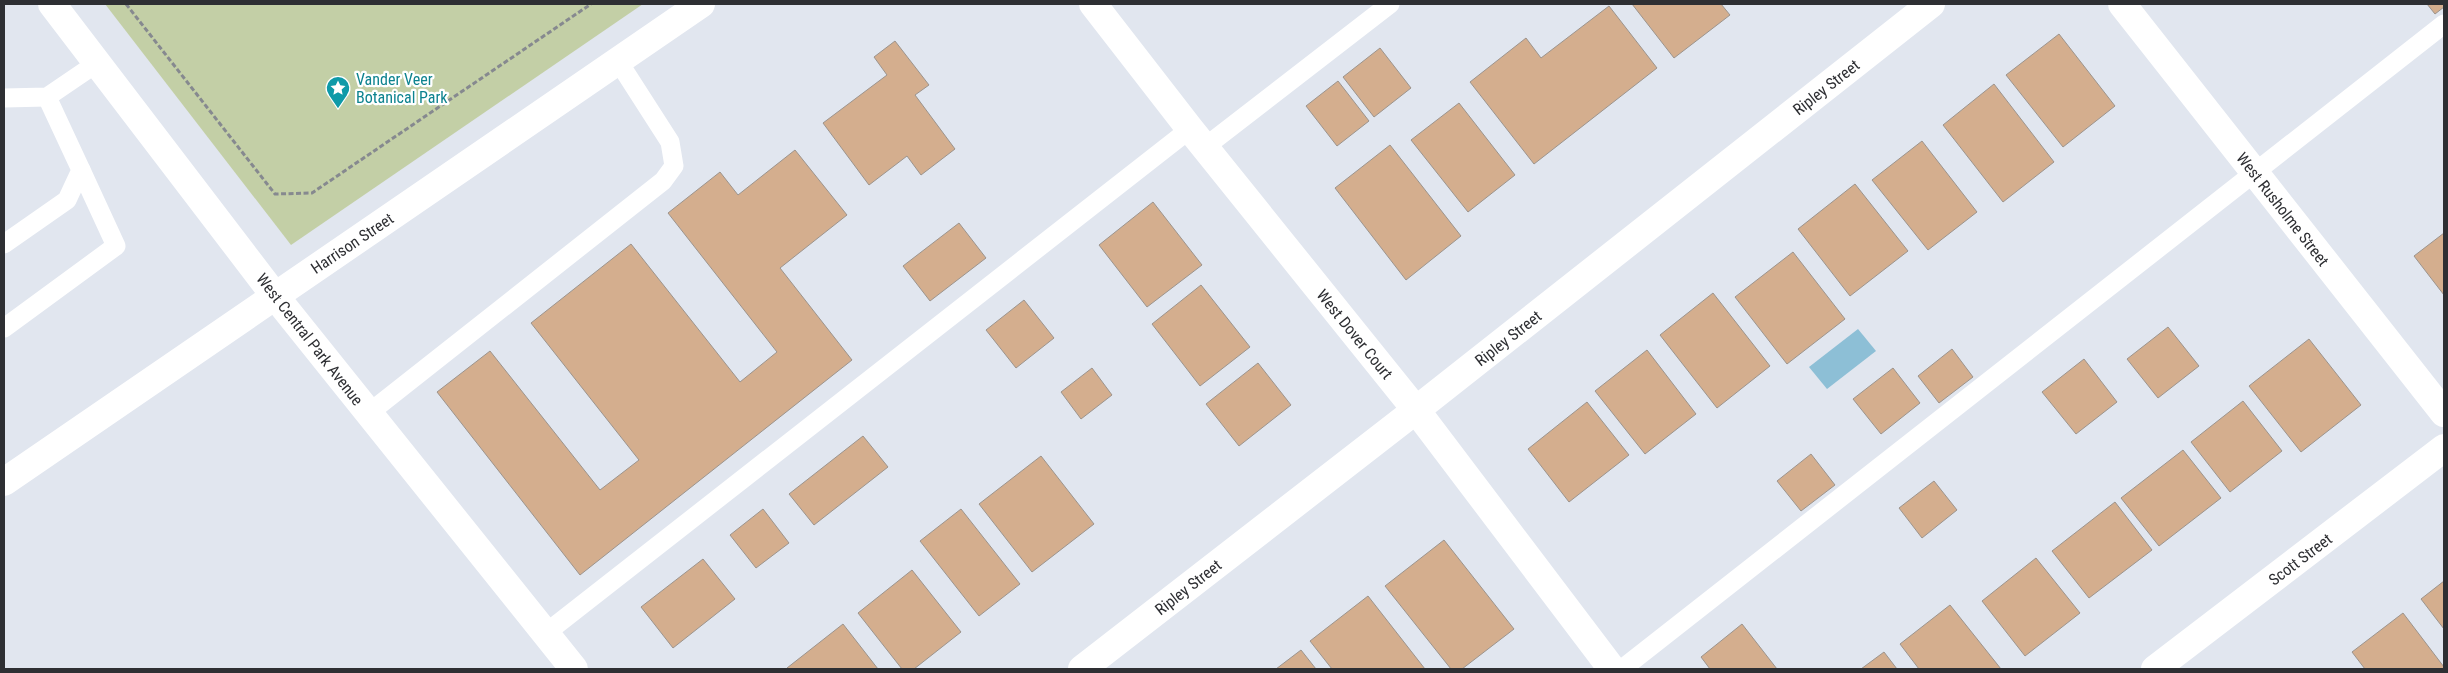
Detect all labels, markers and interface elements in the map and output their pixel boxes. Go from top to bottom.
street label: Ripley Street [1789,55,1863,119]
place label: Vander Veer Botanical Park [356,70,448,107]
place icon: Vander Veer Botanical Park [325,75,351,109]
street label: West Rusholme Street [2232,149,2333,270]
street label: Harrison Street [307,209,397,278]
street label: West Central Park Avenue [252,270,367,409]
street label: West Dover Court [1313,286,1397,383]
street label: Ripley Street [1471,306,1545,370]
street label: Scott Street [2265,529,2336,589]
street label: Ripley Street [1151,555,1225,619]

